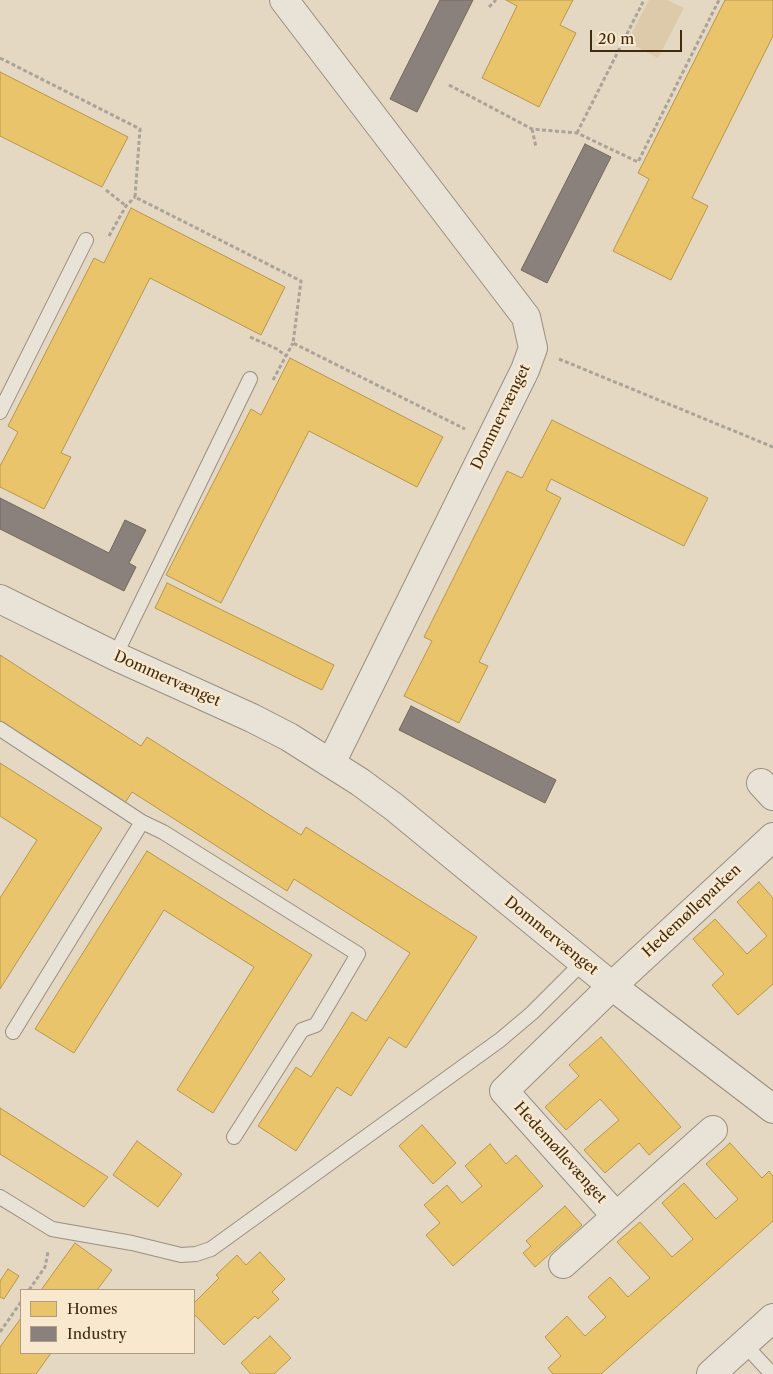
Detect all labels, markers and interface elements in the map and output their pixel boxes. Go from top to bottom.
scale bar [593,20,686,52]
text: 20 m [598,29,634,48]
street label: Dommervænget [468,361,534,473]
street label: Dommervænget [111,647,223,711]
street label: Hedemølleparken [639,861,745,961]
street label: Dommervænget [501,893,601,979]
street label: Hedemøllevænget [510,1099,610,1207]
legend [20,1289,195,1354]
text: Homes [67,1299,118,1318]
text: Industry [67,1324,127,1343]

